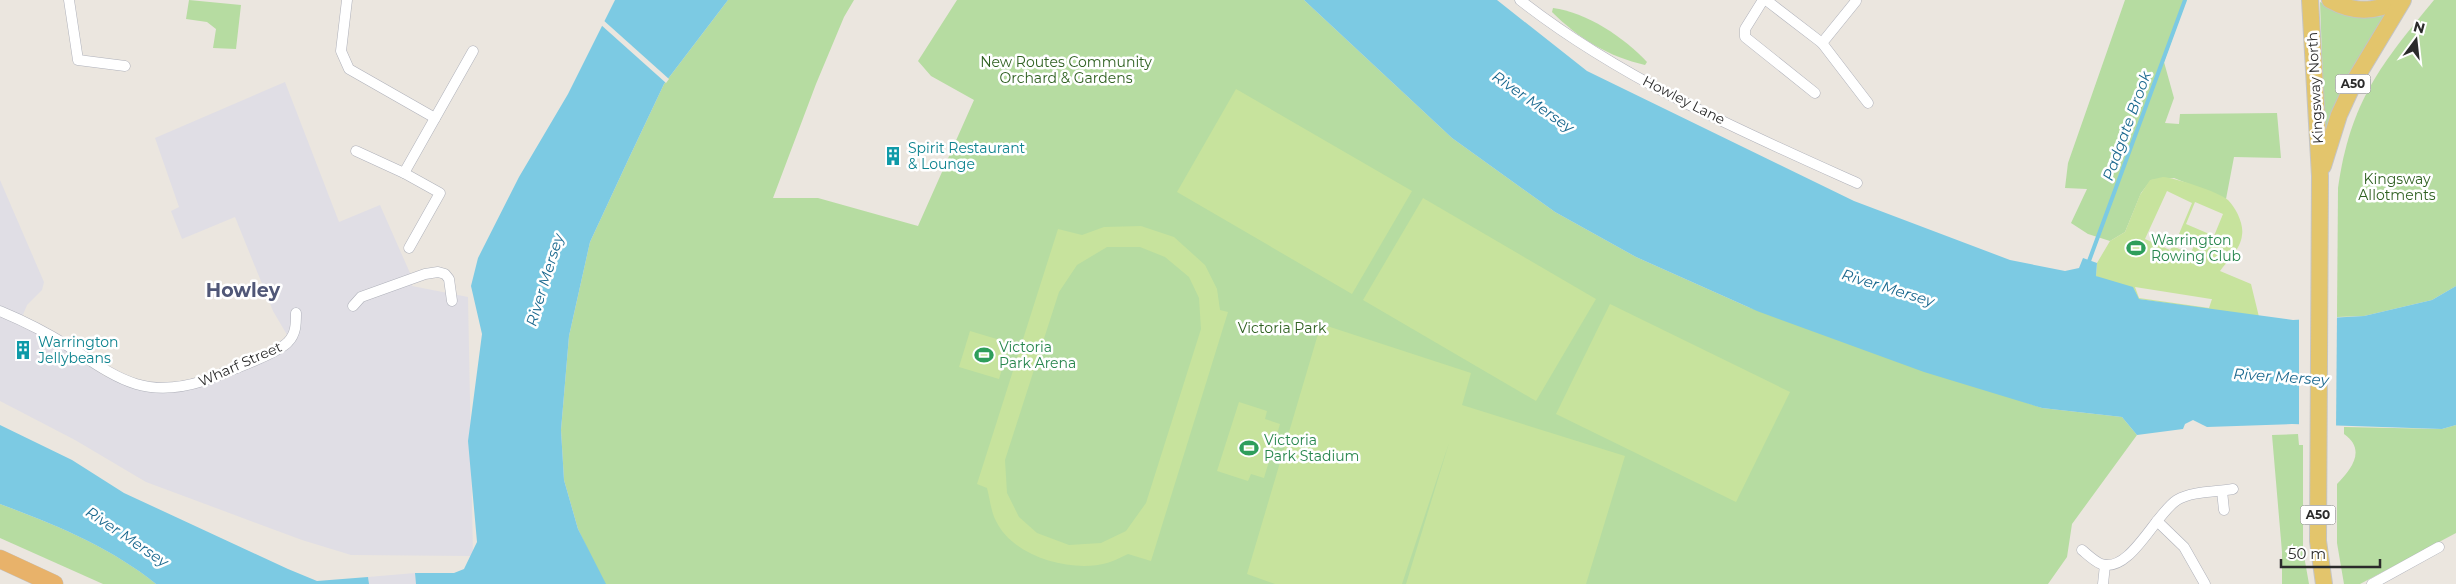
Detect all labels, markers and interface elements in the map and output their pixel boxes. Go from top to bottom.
north arrow [2391,15,2441,65]
text: N [2412,17,2427,38]
street label: Kingsway North [2303,32,2327,144]
park label: New Routes Community Orchard & Gardens [980,53,1152,87]
water label: River Mersey [1489,66,1579,137]
water label: Padgate Brook [2098,68,2156,183]
street label: Howley Lane [1640,72,1728,128]
road number: A50 [2336,74,2370,94]
place label: Spirit Restaurant & Lounge [908,139,1026,173]
building icon: Spirit Restaurant & Lounge [882,145,904,167]
park label: Kingsway Allotments [2358,170,2436,204]
water label: River Mersey [521,231,568,328]
place label: Warrington Rowing Club [2151,231,2241,265]
sports icon: Warrington Rowing Club [2125,237,2147,259]
water label: River Mersey [1840,264,1937,311]
district label: Howley [206,279,281,302]
park label: Victoria Park [1238,319,1327,337]
place label: Warrington Jellybeans [37,333,119,367]
street label: Wharf Street [196,337,285,390]
place label: Victoria Park Arena [999,338,1076,372]
building icon: Warrington Jellybeans [12,339,34,361]
sports icon: Victoria Park Arena [973,344,995,366]
water label: River Mersey [2233,364,2330,389]
place label: Victoria Park Stadium [1264,431,1359,465]
sports icon: Victoria Park Stadium [1238,437,1260,459]
water label: River Mersey [82,502,173,572]
road number: A50 [2300,506,2336,524]
scale bar [2281,536,2380,568]
text: 50 m [2288,544,2326,563]

